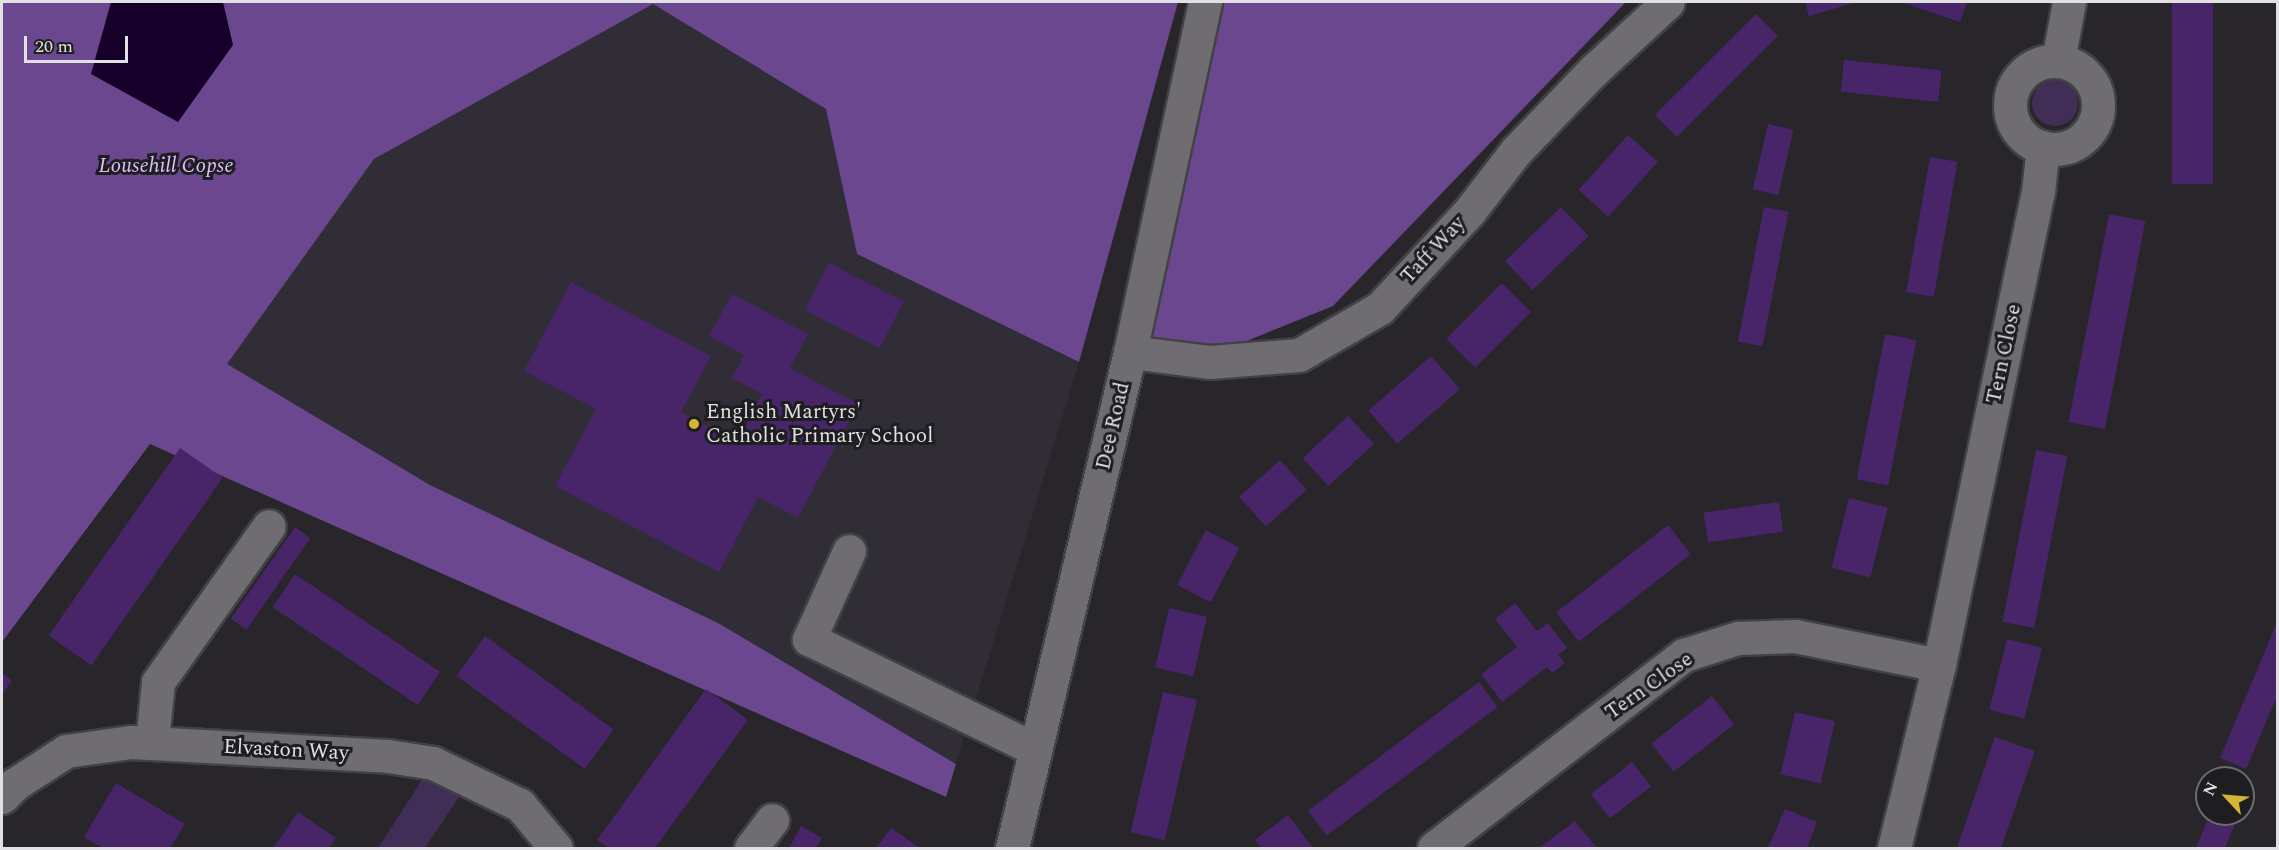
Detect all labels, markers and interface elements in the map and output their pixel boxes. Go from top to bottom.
scale bar [27,24,130,62]
text: 20 m [35,33,73,60]
park label: Lousehill Copse [98,153,234,179]
street label: Taff Way [1395,211,1471,289]
street label: Tern Close [1981,302,2027,406]
street label: Dee Road [1091,380,1135,472]
place label: English Martyrs' Catholic Primary School [706,399,933,449]
marker: English Martyrs' Catholic Primary School [687,417,701,431]
street label: Tern Close [1600,647,1698,725]
street label: Elvaston Way [223,734,349,766]
north arrow [2195,766,2255,826]
text: N [2197,778,2224,800]

